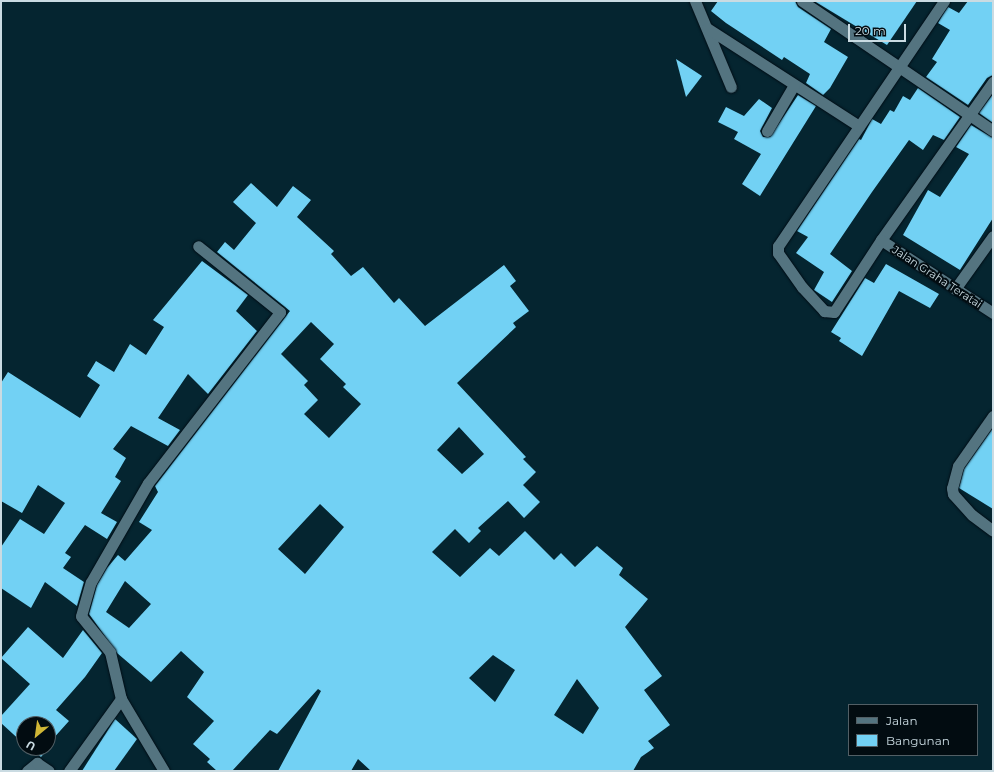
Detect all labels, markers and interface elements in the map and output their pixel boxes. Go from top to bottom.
scale bar [850,16,908,42]
text: 20 m [855,23,886,38]
street label: Jalan Graha Teratai [890,243,984,311]
legend [848,704,978,756]
text: Jalan [886,713,918,728]
north arrow [16,716,56,756]
text: Bangunan [886,733,950,748]
text: U [23,737,38,754]

